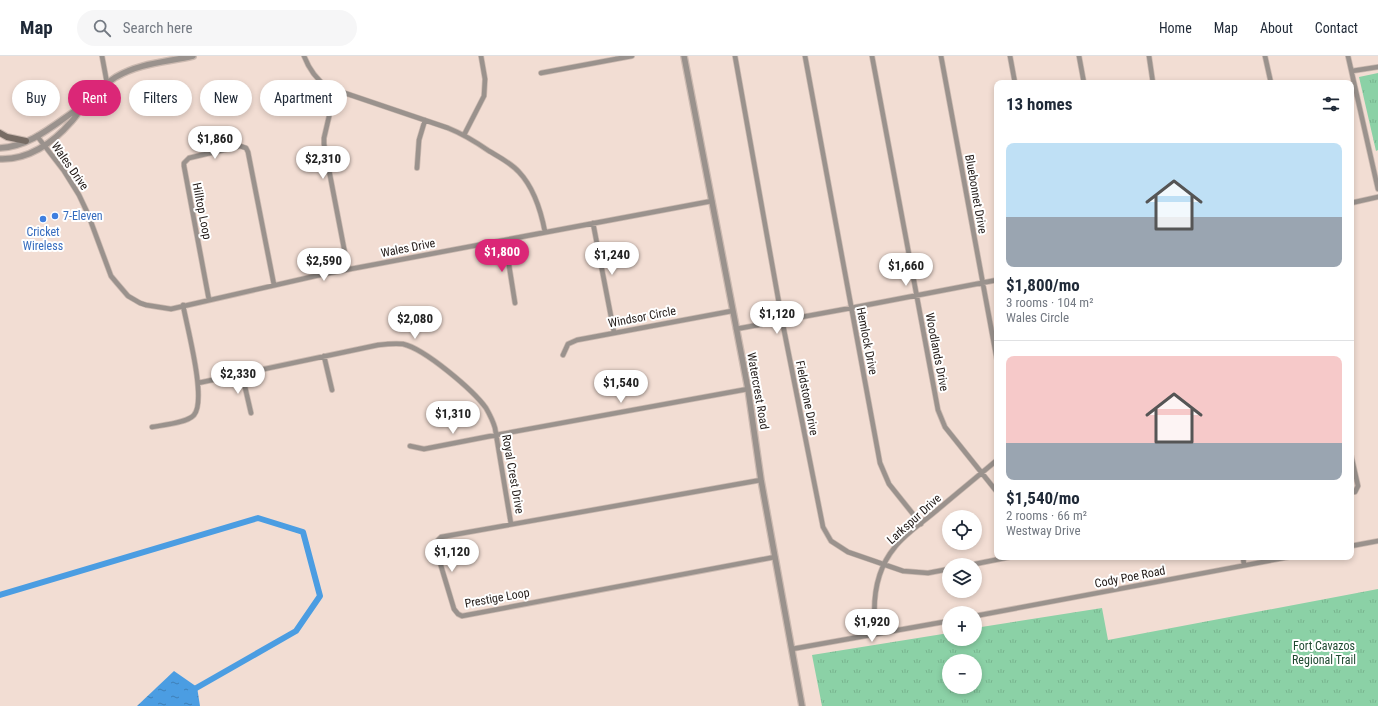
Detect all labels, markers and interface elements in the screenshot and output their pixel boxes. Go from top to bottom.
search box [77,10,357,46]
text: Map [20,16,53,39]
icon: search [91,17,113,39]
text: Search here [123,19,193,37]
text: Home [1159,20,1192,36]
text: Map [1214,20,1238,36]
text: About [1260,20,1293,36]
text: Contact [1315,20,1358,36]
chip: Buy [12,80,60,116]
chip: Rent [68,80,121,116]
chip: Filters [129,80,192,116]
chip: New [200,80,252,116]
chip: Apartment [260,80,347,116]
icon: filters [1320,93,1342,115]
text: 13 homes [1006,94,1072,114]
pin: $1,860 [182,126,248,160]
text: $1,860 [197,131,233,146]
street label: Wales Drive [48,139,92,193]
pin: $2,310 [290,146,356,180]
text: $2,310 [305,151,341,166]
street label: Bluebonnet Drive [962,153,990,235]
icon: home [1138,169,1210,241]
street label: Hilltop Loop [190,181,214,241]
place label: 7-Eleven [63,209,103,223]
marker: 7-Eleven [50,211,60,221]
marker: Cricket Wireless [38,214,48,224]
place label: Cricket Wireless [23,225,63,253]
street label: Wales Drive [380,236,437,260]
pin: $1,800 [469,239,535,273]
pin: $1,240 [579,242,645,276]
text: $1,800 [484,244,520,259]
text: $1,240 [594,247,630,262]
pin: $2,590 [291,248,357,282]
text: $2,590 [306,253,342,268]
pin: $1,660 [873,253,939,287]
text: $1,660 [888,258,924,273]
text: $1,800/mo [1006,275,1080,295]
text: 3 rooms · 104 m² [1006,295,1093,310]
pin: $1,120 [744,301,810,335]
street label: Windsor Circle [607,304,677,330]
pin: $2,080 [382,306,448,340]
text: $1,120 [759,306,795,321]
street label: Hemlock Drive [854,306,880,376]
text: Wales Circle [1006,310,1069,325]
text: $2,080 [397,311,433,326]
street label: Woodlands Drive [923,312,952,393]
street label: Watercrest Road [744,351,772,431]
street label: Fieldstone Drive [793,359,821,437]
pin: $2,330 [205,361,271,395]
text: $2,330 [220,366,256,381]
pin: $1,540 [588,370,654,404]
text: $1,540 [603,375,639,390]
icon: home [1138,382,1210,454]
pin: $1,310 [420,401,486,435]
text: $1,310 [435,406,471,421]
street label: Royal Crest Drive [499,433,527,515]
text: $1,540/mo [1006,488,1080,508]
street label: Larkspur Drive [884,491,944,547]
text: 2 rooms · 66 m² [1006,508,1087,523]
map controls [942,510,982,694]
button: locate [942,510,982,550]
text: Westway Drive [1006,523,1081,538]
pin: $1,120 [419,539,485,573]
text: $1,120 [434,544,470,559]
button: layers [942,558,982,598]
street label: Cody Poe Road [1094,563,1167,591]
street label: Prestige Loop [463,585,531,611]
button: + [942,606,982,646]
pin: $1,920 [839,609,905,643]
text: $1,920 [854,614,890,629]
park label: Fort Cavazos Regional Trail [1292,639,1356,667]
button: − [942,654,982,694]

